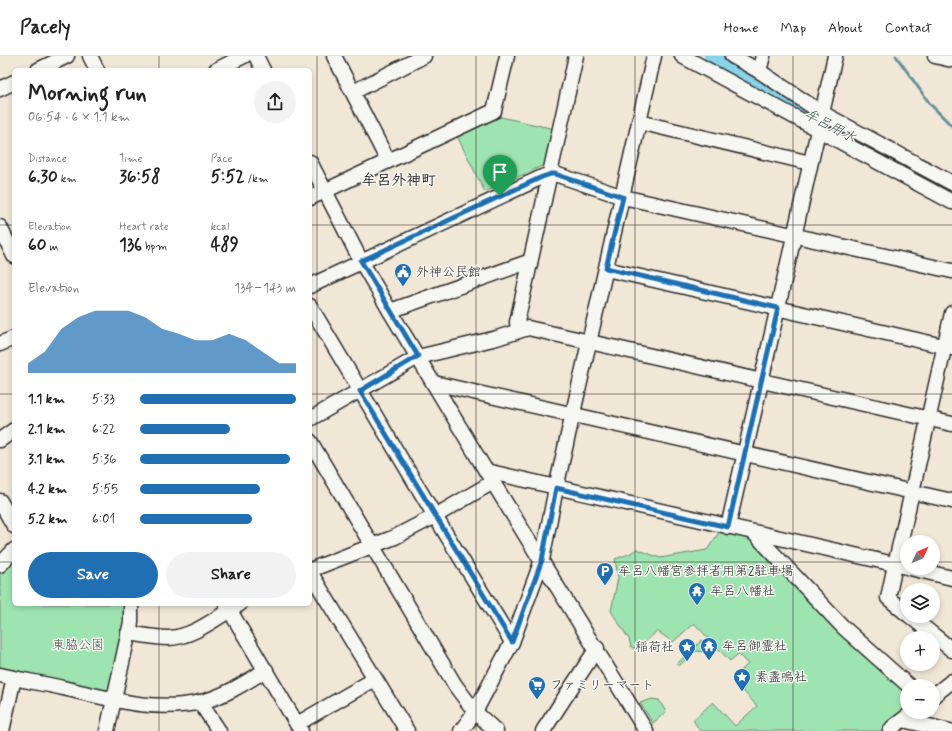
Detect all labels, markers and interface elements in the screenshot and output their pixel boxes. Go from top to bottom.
text: Pacely [20,15,71,40]
text: Home [724,19,758,37]
text: Map [780,19,806,37]
text: About [828,19,863,37]
text: Contact [885,19,932,37]
text: Morning run [28,80,147,108]
button: share [254,81,296,123]
water label: 牟呂用水 [801,105,859,147]
text: 06:54 · 6 × 1.1 km [28,109,130,126]
text: Distance [28,152,67,166]
text: Time [119,152,142,166]
text: Pace [211,152,233,166]
pin [483,155,517,196]
icon: arrive [489,161,511,183]
text: 6.30 [28,166,58,188]
text: 36:58 [119,166,160,188]
text: 5:52 [211,166,245,188]
district label: 牟呂外神町 [361,171,437,191]
text: km [58,172,77,186]
text: /km [245,172,268,186]
text: Elevation [28,220,71,234]
text: Heart rate [119,220,169,234]
text: kcal [211,220,229,234]
text: 60 [28,234,46,256]
text: 136 [119,234,142,256]
text: 489 [211,234,239,256]
text: m [46,240,58,254]
text: bpm [142,240,167,254]
public building icon: 外神公民館 [393,262,413,287]
place label: 外神公民館 [416,264,481,281]
text: Elevation [28,280,79,297]
text: 134–143 m [234,280,296,297]
text: 1.1 km [28,391,65,408]
text: 5:33 [92,391,115,408]
text: 2.1 km [28,421,65,438]
text: 6:22 [92,421,115,438]
text: 3.1 km [28,451,65,468]
text: 5:36 [92,451,116,468]
text: 4.2 km [28,481,67,498]
text: 5:55 [92,481,118,498]
text: 5.2 km [28,511,67,528]
text: 6:01 [92,511,115,528]
north arrow [900,535,940,575]
map controls [900,535,940,719]
button: Save [28,552,158,598]
button: Share [166,552,296,598]
parking icon: 牟呂八幡宮参拝者用第2駐車場 [595,561,615,586]
place label: 牟呂八幡宮参拝者用第2駐車場 [618,563,793,580]
temple icon: 牟呂八幡社 [687,581,707,606]
place label: 牟呂八幡社 [710,583,775,600]
button: layers [900,583,940,623]
button: + [900,631,940,671]
temple icon: 牟呂御霊社 [699,636,719,661]
park label: 東脇公園 [52,637,104,654]
place icon: 稲荷社 [677,637,697,662]
place label: 牟呂御霊社 [722,638,787,655]
place label: 稲荷社 [635,639,674,656]
place icon: 素盞嗚社 [732,667,752,692]
place label: 素盞嗚社 [755,669,807,686]
supermarket icon: ファミリーマート [527,675,547,700]
place label: ファミリーマート [550,677,654,694]
button: − [900,679,940,719]

